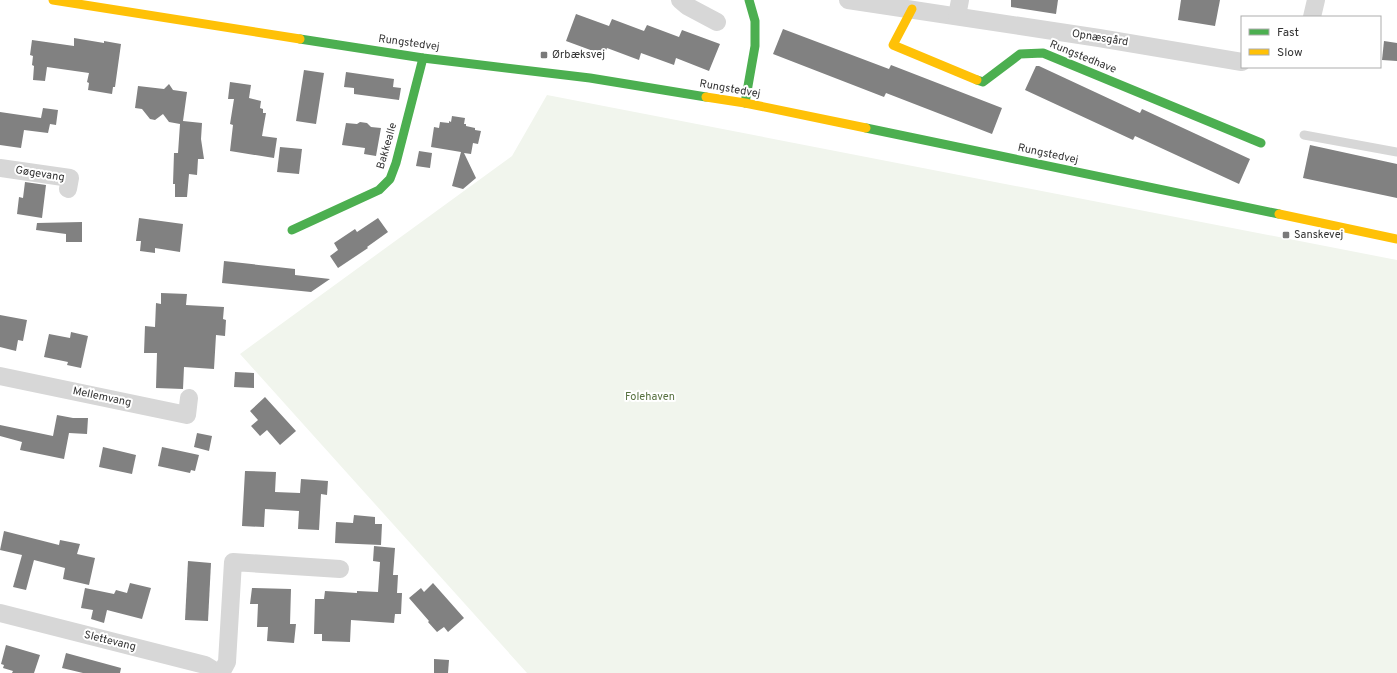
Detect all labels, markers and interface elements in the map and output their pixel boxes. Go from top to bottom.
legend [1241,16,1381,68]
text: Fast [1277,25,1299,41]
street label: Opnæsgård [1071,27,1129,49]
street label: Rungstedvej [377,32,441,54]
street label: Rungstedhave [1048,37,1119,77]
text: Slow [1277,45,1303,61]
place label: Ørbæksvej [552,48,605,62]
marker: Ørbæksvej [539,50,549,60]
street label: Rungstedvej [698,77,762,101]
street label: Bakkealle [374,121,400,171]
street label: Rungstedvej [1016,141,1080,167]
street label: Gøgevang [14,163,66,185]
place label: Sanskevej [1294,228,1343,242]
marker: Sanskevej [1281,230,1291,240]
street label: Mellemvang [71,384,133,410]
park label: Folehaven [625,390,675,404]
street label: Slettevang [83,628,137,654]

